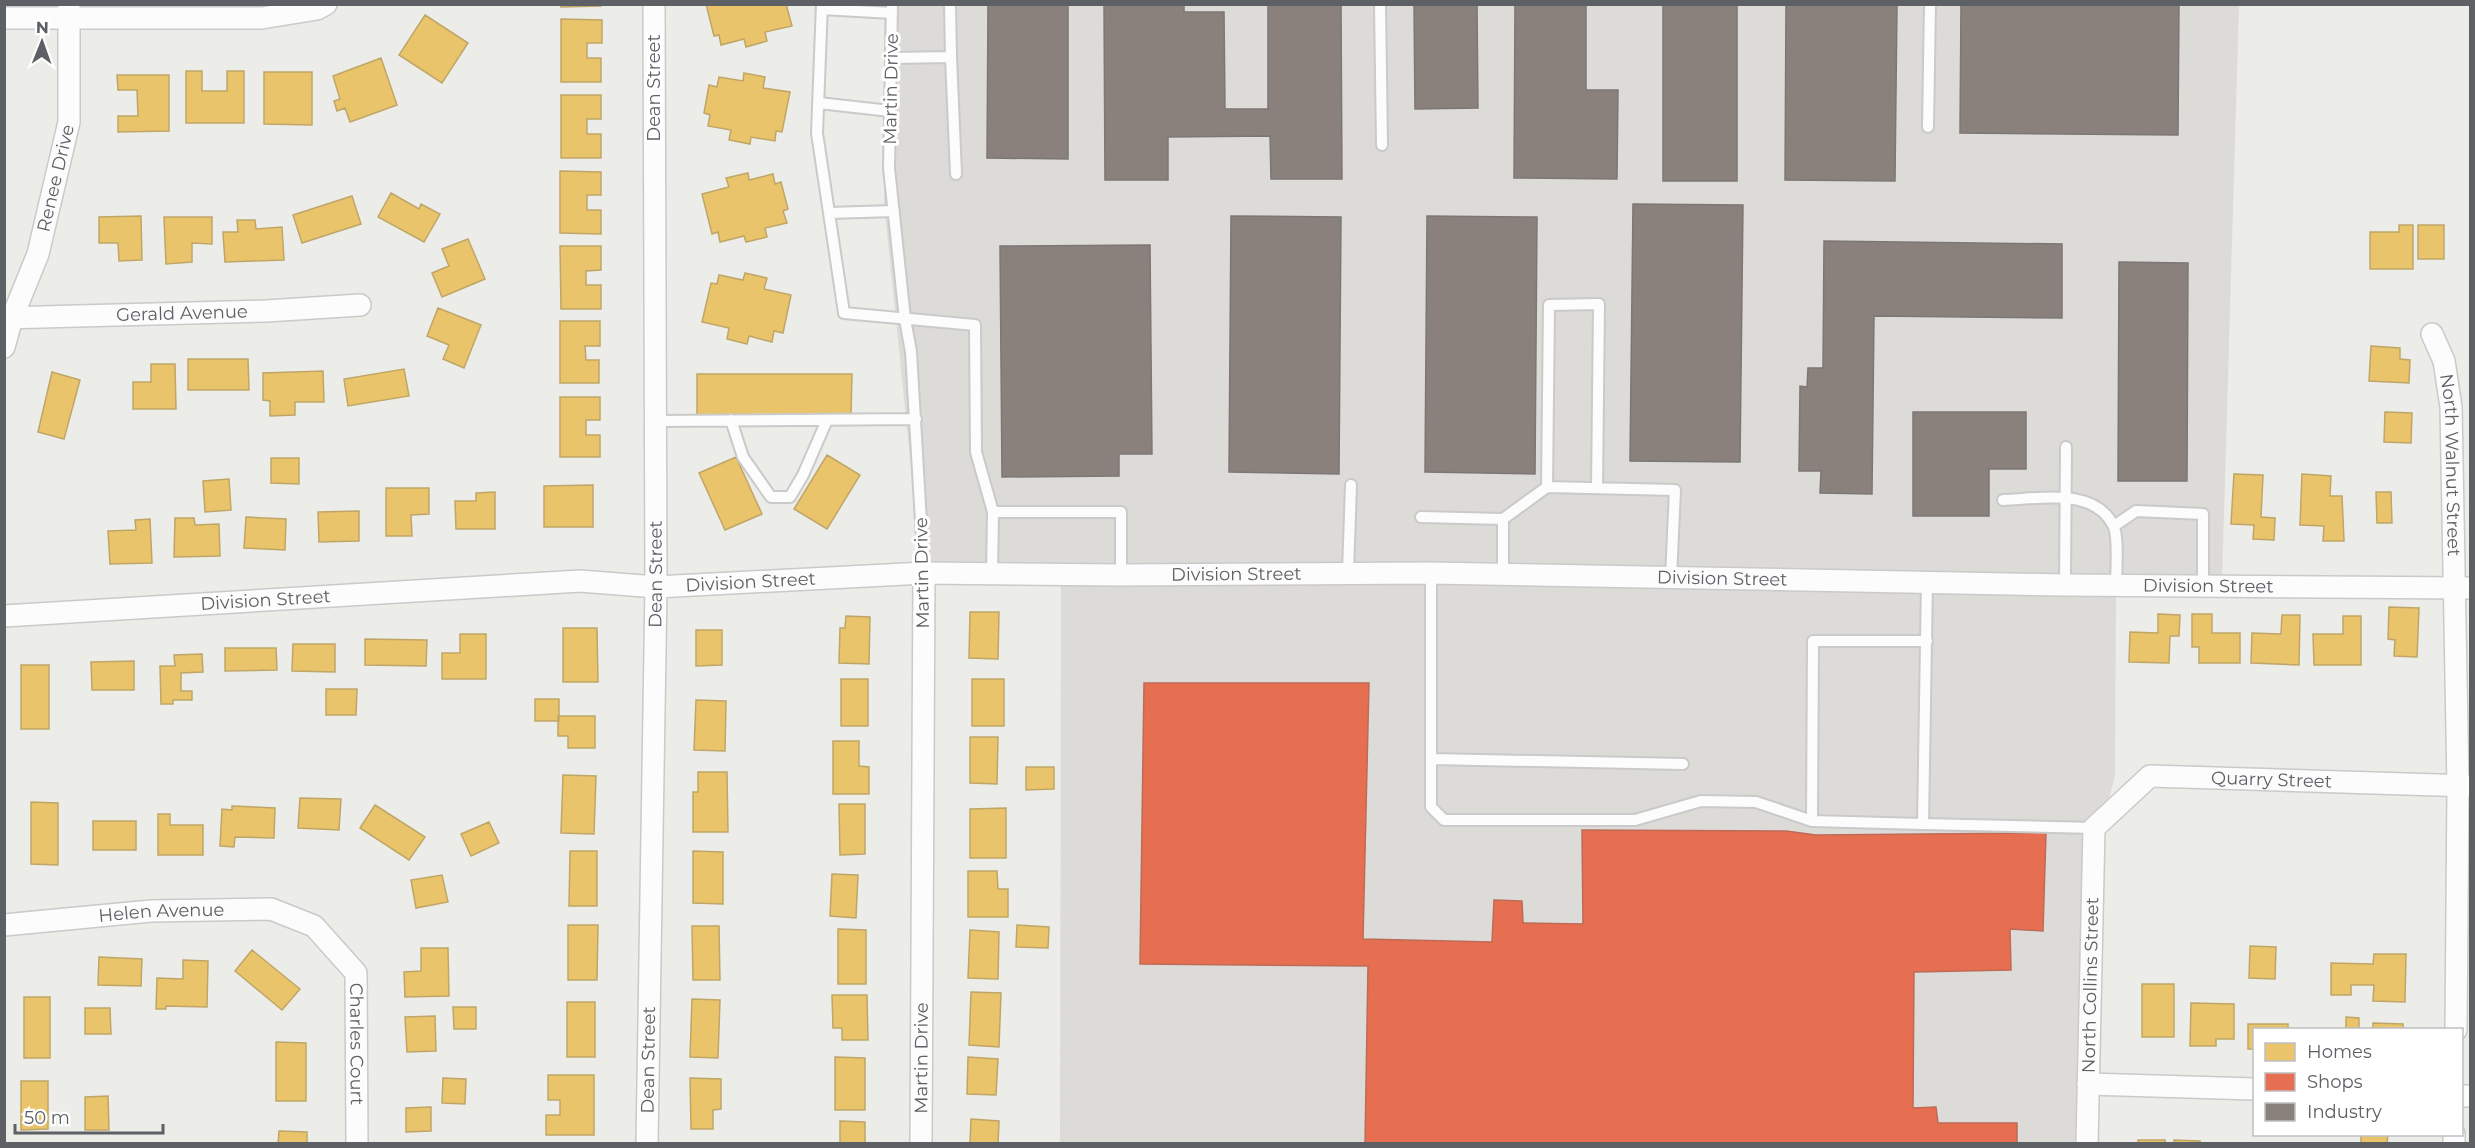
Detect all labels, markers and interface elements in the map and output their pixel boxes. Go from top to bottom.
north arrow [12,12,72,72]
text: N [36,18,49,37]
street label: Martin Drive [879,33,903,145]
street label: Dean Street [643,34,665,142]
street label: Renee Drive [33,122,79,234]
street label: Gerald Avenue [116,300,248,326]
street label: North Walnut Street [2435,372,2465,557]
street label: Martin Drive [910,517,934,629]
street label: Dean Street [644,520,667,628]
street label: Division Street [1171,563,1302,586]
street label: Division Street [1657,566,1788,591]
street label: Division Street [685,568,816,596]
street label: Division Street [2143,575,2274,598]
street label: Division Street [200,585,331,615]
street label: Quarry Street [2211,767,2332,793]
street label: North Collins Street [2078,897,2103,1073]
street label: Helen Avenue [97,899,225,927]
street label: Charles Court [345,983,368,1105]
street label: Martin Drive [910,1002,933,1114]
street label: Dean Street [636,1006,660,1114]
legend [2253,1028,2463,1136]
text: Homes [2307,1041,2372,1063]
text: Shops [2307,1071,2363,1093]
scale bar [15,1097,164,1135]
text: Industry [2307,1101,2382,1123]
text: 50 m [24,1107,70,1129]

